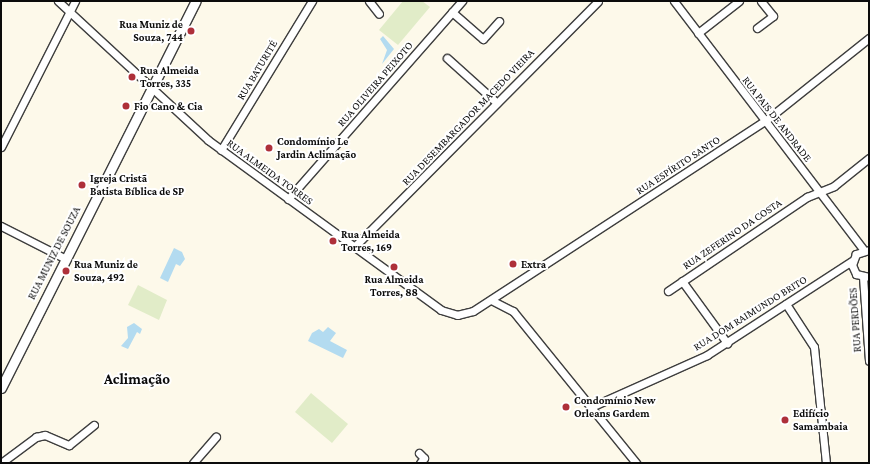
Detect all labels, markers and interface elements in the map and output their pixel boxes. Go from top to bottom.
place label: Rua Muniz de Souza, 744 [119,18,183,44]
marker: Rua Muniz de Souza, 744 [186,26,196,36]
street label: RUA BATURITÉ [234,38,280,102]
street label: RUA OLIVEIRA PEIXOTO [334,39,416,129]
street label: RUA DESEMBARGADOR MACEDO VIEIRA [399,46,537,188]
place label: Rua Almeida Torres, 335 [140,64,199,90]
marker: Rua Almeida Torres, 335 [127,72,137,82]
street label: RUA PAIS DE ANDRADE [740,74,814,164]
place label: Fio Cano & Cia [134,99,203,113]
marker: Fio Cano & Cia [121,101,131,111]
street label: RUA ESPÍRITO SANTO [633,133,723,197]
place label: Condomínio Le Jardin Aclimação [277,135,356,161]
street label: RUA ALMEIDA TORRES [224,136,316,208]
marker: Condomínio Le Jardin Aclimação [264,143,274,153]
place label: Igreja Cristã Batista Bíblica de SP [90,172,184,198]
marker: Igreja Cristã Batista Bíblica de SP [77,180,87,190]
street label: RUA ZEFERINO DA COSTA [680,196,784,272]
street label: RUA MUNIZ DE SOUZA [25,204,83,302]
place label: Rua Almeida Torres, 169 [341,228,400,254]
marker: Rua Almeida Torres, 169 [328,236,338,246]
place label: Extra [521,257,546,271]
place label: Rua Muniz de Souza, 492 [74,258,138,284]
marker: Extra [508,259,518,269]
marker: Rua Almeida Torres, 88 [389,262,399,272]
marker: Rua Muniz de Souza, 492 [61,266,71,276]
place label: Rua Almeida Torres, 88 [365,273,423,299]
street label: RUA DOM RAIMUNDO BRITO [691,273,809,353]
street label: RUA PERDÕES [846,287,864,353]
district label: Aclimação [104,371,170,389]
place label: Condomínio New Orleans Gardem [574,394,655,420]
marker: Condomínio New Orleans Gardem [561,402,571,412]
place label: Edifício Samambaia [793,407,848,433]
marker: Edifício Samambaia [780,415,790,425]

